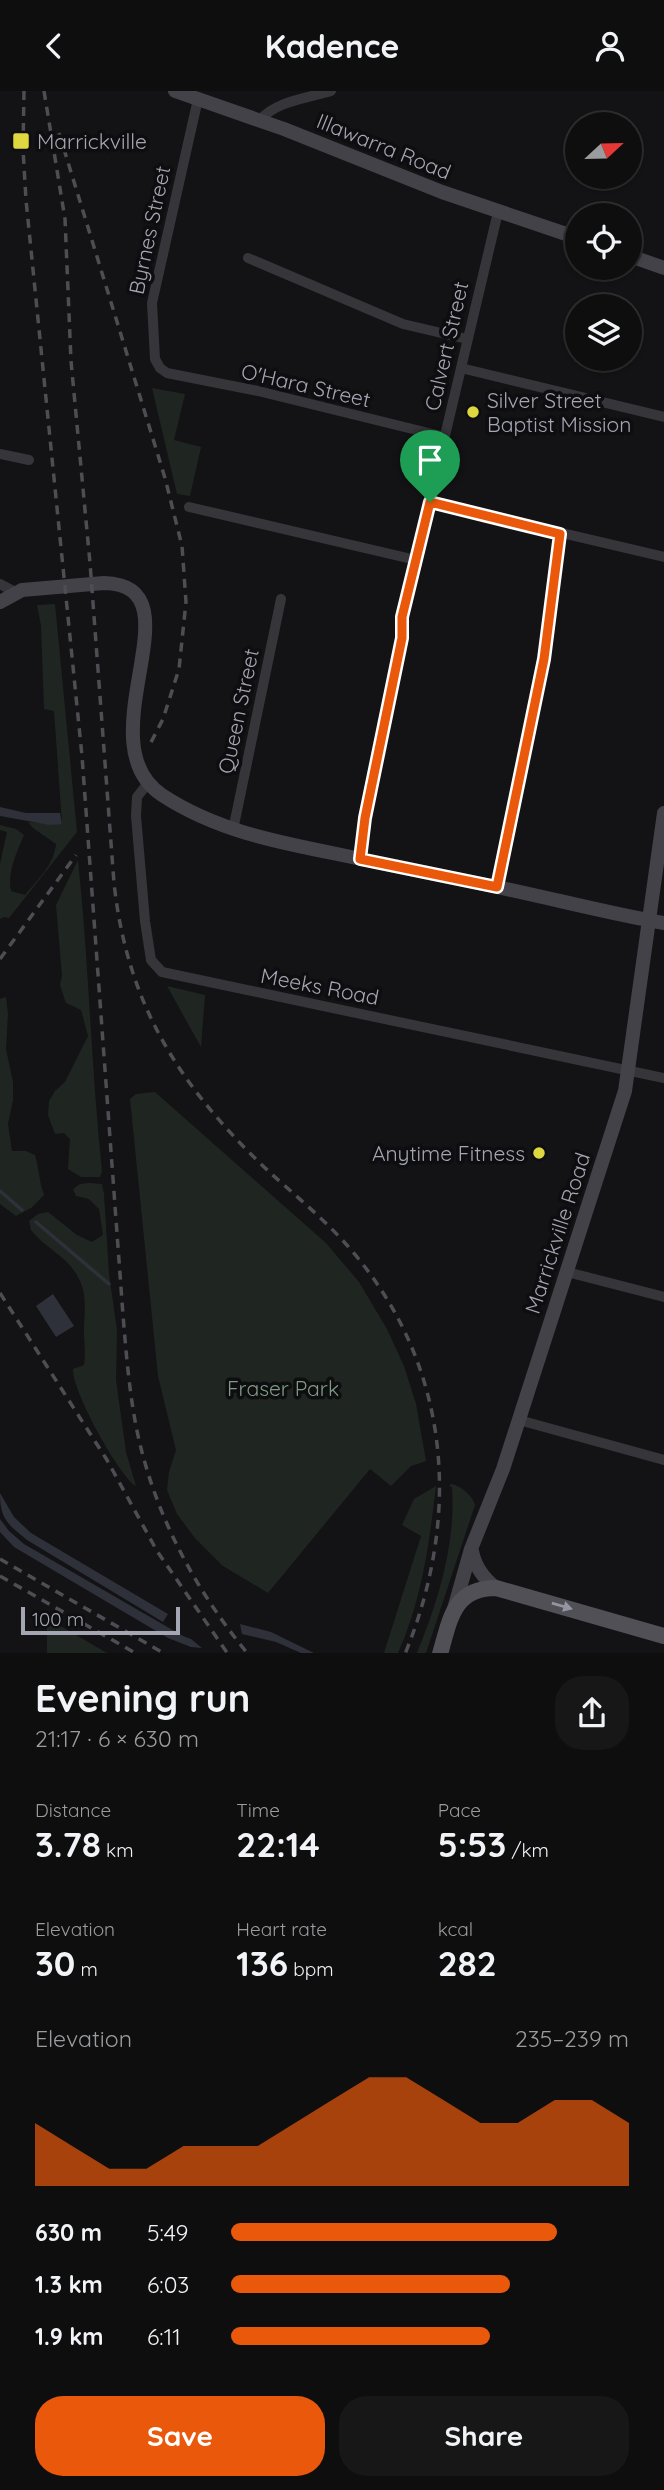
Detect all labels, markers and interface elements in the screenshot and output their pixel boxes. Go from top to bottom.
text: Kadence [265,26,399,66]
icon: back [35,27,73,65]
icon: person [591,27,629,65]
street label: Illawarra Road [313,107,455,185]
north arrow [565,112,642,189]
map controls [565,112,642,371]
place label: Marrickville [37,128,147,154]
marker: Marrickville [11,131,31,151]
street label: Byrnes Street [123,163,175,297]
button: locate [565,203,642,280]
street label: Calvert Street [418,279,474,413]
button: layers [565,294,642,371]
street label: O'Hara Street [239,358,373,412]
place label: Silver Street Baptist Mission [487,387,631,437]
marker: Silver Street Baptist Mission [465,404,481,420]
pin [400,430,460,502]
icon: arrive [411,441,449,479]
street label: Queen Street [212,646,264,776]
street label: Meeks Road [259,962,381,1010]
place label: Anytime Fitness [372,1140,525,1166]
marker: Anytime Fitness [531,1145,547,1161]
street label: Marrickville Road [519,1149,595,1317]
park label: Fraser Park [227,1375,339,1401]
one-way arrow [552,1602,573,1612]
scale bar [21,1605,180,1636]
text: 100 m [32,1607,84,1631]
text: Evening run [35,1674,250,1722]
button: share [555,1676,629,1750]
text: 21:17 · 6 × 630 m [35,1724,199,1753]
text: Distance [35,1798,111,1822]
text: Time [236,1798,280,1822]
text: Pace [438,1798,481,1822]
text: 3.78 [35,1822,101,1866]
text: 22:14 [236,1822,320,1866]
text: 5:53 [438,1822,506,1866]
text: km [101,1838,134,1862]
text: /km [506,1838,549,1862]
text: Elevation [35,1917,115,1941]
text: Heart rate [236,1917,327,1941]
text: kcal [438,1917,473,1941]
text: 30 [35,1941,75,1985]
text: 136 [236,1941,288,1985]
text: 282 [438,1941,497,1985]
text: m [75,1957,98,1981]
text: bpm [288,1957,334,1981]
text: Elevation [35,2024,132,2053]
text: 235–239 m [515,2024,629,2053]
text: 630 m [35,2218,102,2247]
text: 5:49 [147,2218,188,2247]
text: 1.3 km [35,2270,103,2299]
text: 6:03 [147,2270,189,2299]
text: 1.9 km [35,2322,103,2351]
text: 6:11 [147,2322,181,2351]
button: Save [35,2396,325,2476]
button: Share [339,2396,629,2476]

